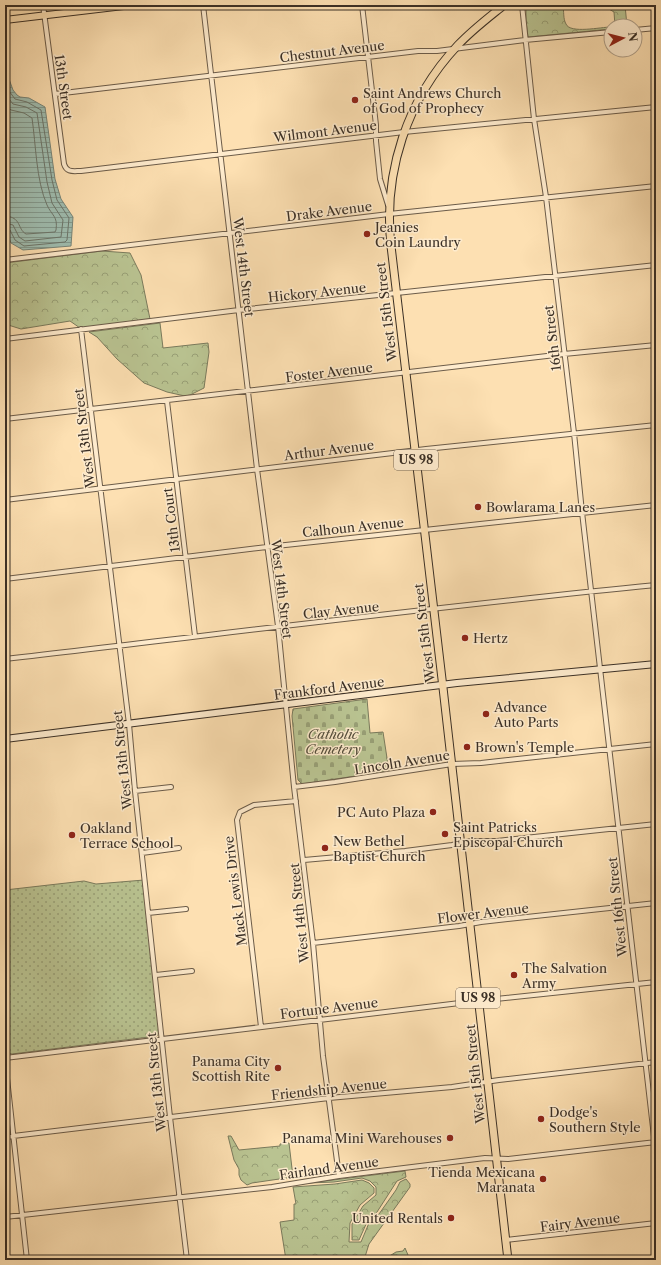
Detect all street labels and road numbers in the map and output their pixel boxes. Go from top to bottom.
street label: Chestnut Avenue [279,37,385,65]
street label: 13th Street [52,53,77,121]
street label: Wilmont Avenue [271,117,378,145]
street label: Drake Avenue [285,198,373,224]
street label: West 14th Street [230,215,258,318]
street label: West 15th Street [372,261,400,363]
street label: Hickory Avenue [267,279,367,305]
street label: 16th Street [540,304,564,372]
street label: Foster Avenue [285,359,373,385]
street label: West 13th Street [70,387,98,489]
street label: Arthur Avenue [282,437,375,464]
road number: US 98 [394,450,438,470]
street label: 13th Court [159,486,183,553]
street label: Calhoun Avenue [301,514,405,540]
street label: West 14th Street [268,537,296,640]
street label: West 15th Street [410,582,438,684]
street label: Clay Avenue [302,598,380,622]
street label: Frankford Avenue [273,673,385,703]
street label: West 13th Street [109,709,135,811]
street label: Lincoln Avenue [353,747,451,777]
street label: Mack Lewis Drive [220,835,250,947]
street label: West 16th Street [604,856,630,959]
street label: West 14th Street [286,862,312,965]
street label: Flower Avenue [436,899,530,927]
road number: US 98 [456,988,500,1008]
street label: Fortune Avenue [279,994,379,1022]
street label: West 15th Street [462,1023,488,1125]
street label: West 13th Street [143,1031,169,1133]
street label: Friendship Avenue [270,1075,388,1103]
street label: Fairland Avenue [278,1153,380,1183]
street label: Fairy Avenue [539,1209,621,1235]

